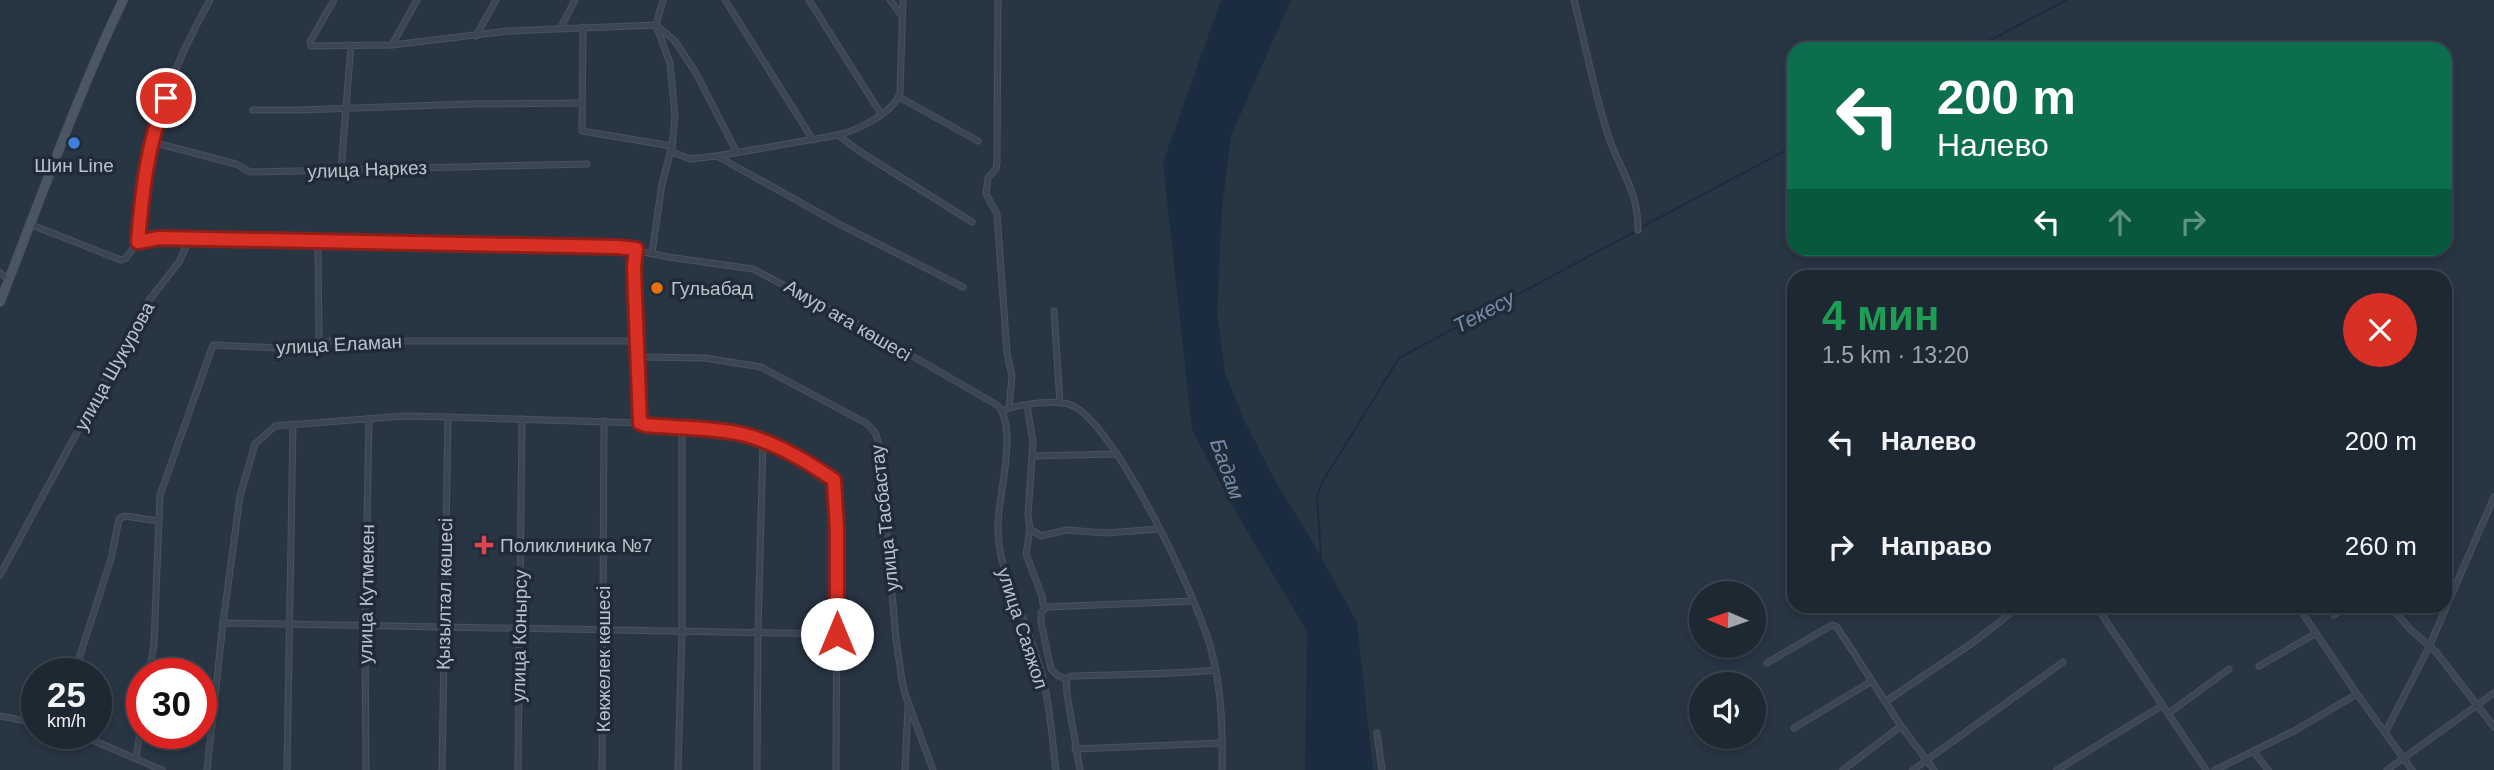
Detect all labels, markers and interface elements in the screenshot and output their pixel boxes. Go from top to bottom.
pin [136,68,196,128]
icon: left [1822,70,1913,161]
text: 200 m [1937,70,2076,124]
icon: arrive [147,79,185,117]
text: Налево [1937,127,2049,163]
marker: Шин Line [66,135,82,151]
place label: Шин Line [34,155,114,176]
street label: улица Наркез [307,157,427,182]
icon: left [2028,203,2066,241]
icon: ahead [2101,203,2139,241]
icon: right [2174,203,2212,241]
street label: Амур аға көшесі [781,276,915,365]
place label: Гульабад [671,278,753,299]
marker: Гульабад [649,280,665,296]
water label: Текесу [1449,285,1520,337]
text: 4 мин [1822,292,1939,339]
button: close [2343,293,2417,367]
street label: улица Шукурова [70,298,159,434]
street label: улица Еламан [276,331,402,358]
text: 1.5 km · 13:20 [1822,342,1969,368]
icon: left [1822,423,1860,461]
text: Налево [1881,426,1976,456]
text: 200 m [2345,426,2417,456]
water label: Бадам [1206,435,1249,502]
street label: улица Тасбастау [866,443,903,592]
street label: Қызылтал көшесі [433,518,456,670]
street label: улица Кутмекен [355,524,378,664]
icon: right [1822,528,1860,566]
text: Направо [1881,531,1992,561]
text: 260 m [2345,531,2417,561]
marker: Поликлиника №7 [474,535,494,555]
place label: Поликлиника №7 [500,535,652,556]
street label: улица Саяжол [993,565,1052,691]
street label: улица Конырсу [508,569,531,703]
north arrow [1689,581,1766,658]
map controls [1689,581,1766,749]
street label: Көкжелек көшесі [593,586,614,732]
position arrow [800,597,874,671]
speed limit sign: 30 [126,658,217,749]
button: sound [1689,672,1766,749]
text: 25 [47,675,86,714]
text: km/h [47,711,86,731]

